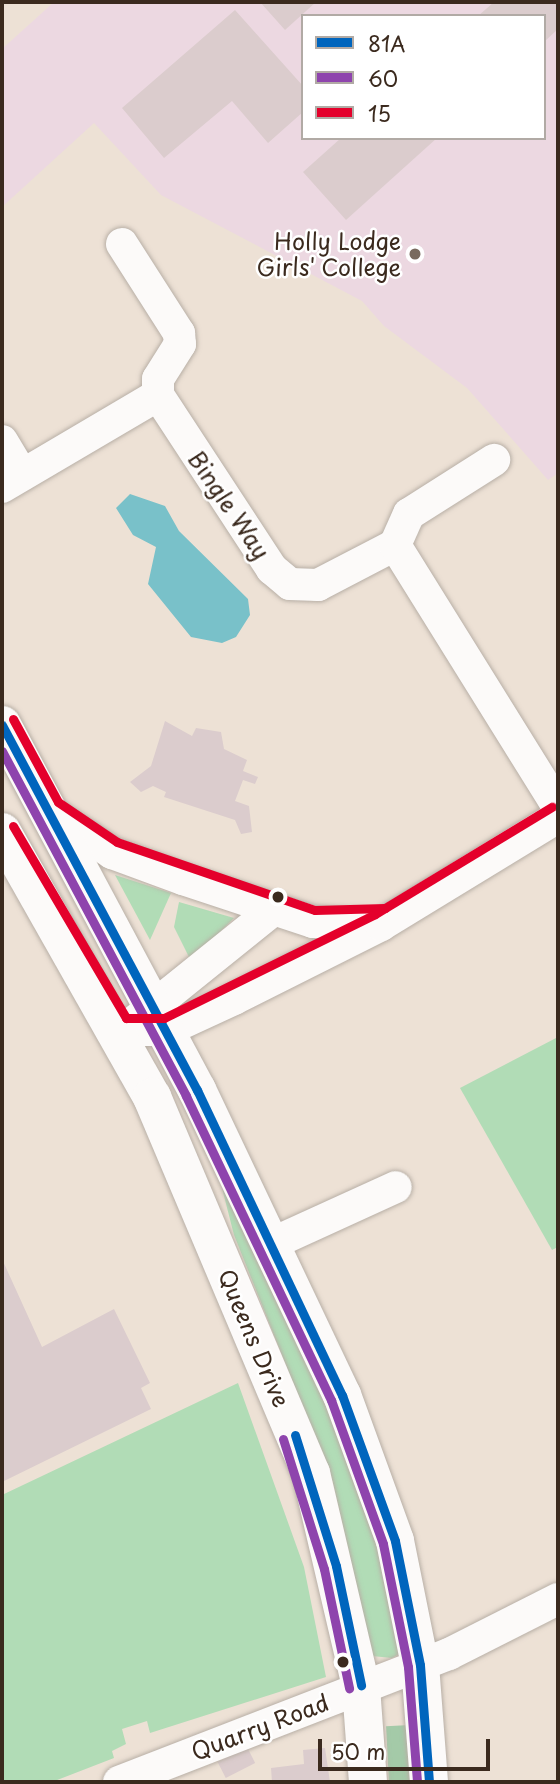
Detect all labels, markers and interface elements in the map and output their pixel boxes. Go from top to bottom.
legend [301,14,546,140]
text: 81A [368,27,406,59]
text: 60 [368,62,398,94]
text: 15 [368,97,391,129]
place label: Holly Lodge Girls' College [255,227,401,281]
marker: Holly Lodge Girls' College [407,246,423,262]
street label: Bingle Way [182,445,276,565]
unlabelled marker [271,890,285,904]
street label: Queens Drive [213,1265,295,1411]
unlabelled marker [336,1655,350,1669]
street label: Quarry Road [188,1688,332,1766]
scale bar [322,1724,494,1768]
text: 50 m [331,1735,385,1767]

